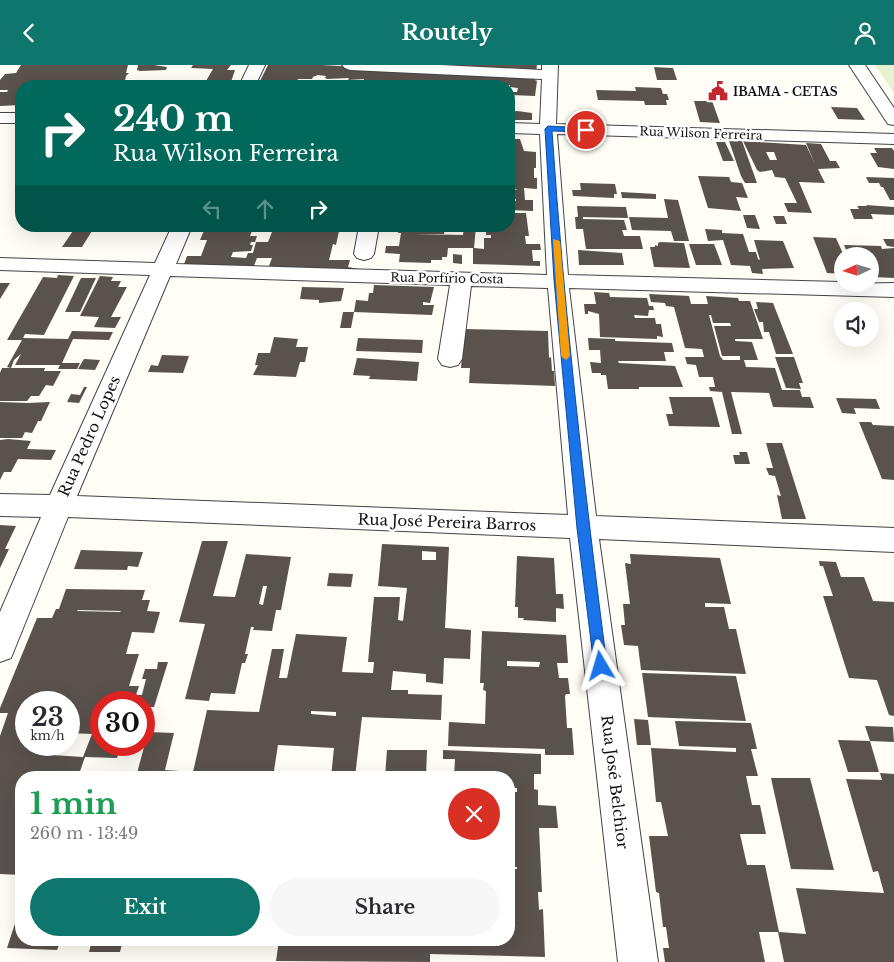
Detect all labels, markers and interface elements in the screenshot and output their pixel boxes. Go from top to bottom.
icon: back [15,19,43,47]
text: Routely [402,19,492,46]
icon: person [851,19,879,47]
public building icon: IBAMA - CETAS [707,80,729,102]
place label: IBAMA - CETAS [733,84,838,99]
text: 240 m [113,97,233,140]
icon: right [30,100,95,165]
pin [565,109,607,151]
icon: arrive [572,116,600,144]
street label: Rua Wilson Ferreira [639,123,763,143]
text: Rua Wilson Ferreira [113,140,339,167]
icon: left [198,195,226,223]
icon: ahead [251,195,279,223]
icon: right [304,195,332,223]
north arrow [834,247,879,293]
map controls [834,247,879,347]
street label: Rua Porfírio Costa [390,270,504,286]
button: sound [834,302,879,347]
street label: Rua Pedro Lopes [54,372,124,499]
street label: Rua José Pereira Barros [357,509,537,535]
position arrow [574,639,626,691]
speed limit sign: 30 [90,691,155,756]
text: 23 [31,702,64,733]
street label: Rua José Belchior [597,714,633,851]
text: km/h [30,728,65,743]
text: 1 min [30,785,117,822]
button: close [448,788,500,840]
text: 260 m · 13:49 [30,823,138,843]
button: Exit [30,878,260,936]
button: Share [270,878,500,936]

